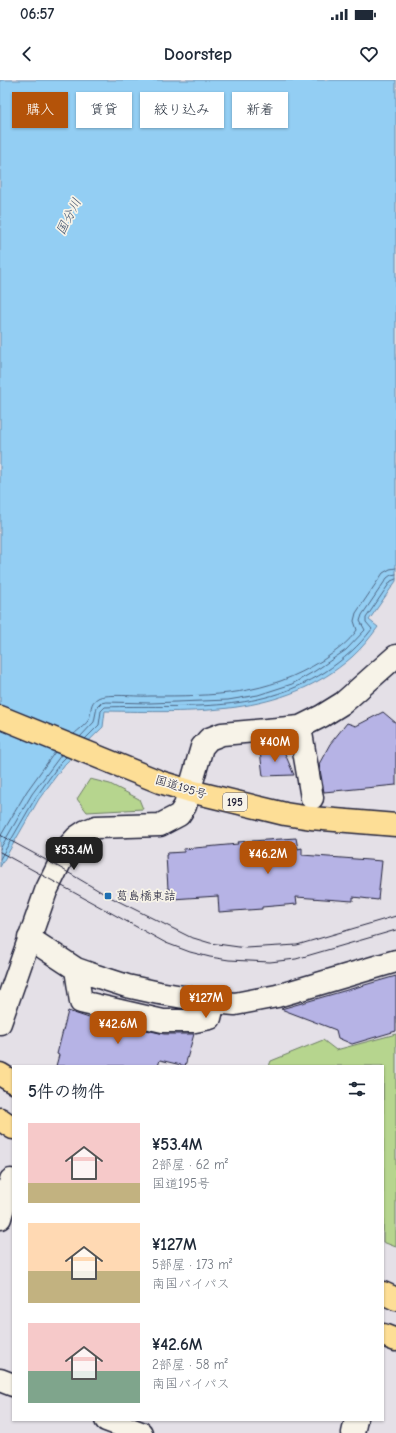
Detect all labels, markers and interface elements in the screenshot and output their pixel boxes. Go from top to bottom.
text: 06:57 [20,5,54,23]
icon: back [16,43,38,65]
icon: heart [358,43,380,65]
text: Doorstep [164,44,232,65]
chip: 購入 [12,92,68,128]
chip: 賃貸 [76,92,132,128]
chip: 絞り込み [140,92,224,128]
chip: 新着 [232,92,288,128]
water label: 国分川 [53,195,84,237]
pin: ¥40M [251,729,299,763]
text: ¥40M [260,734,290,749]
street label: 国道195号 [153,772,209,802]
road number: 195 [223,793,247,811]
pin: ¥53.4M [41,837,107,871]
pin: ¥46.2M [235,841,301,875]
text: ¥53.4M [55,842,93,857]
text: ¥46.2M [249,846,287,861]
place label: 葛島橋東詰 [116,889,176,903]
marker: 葛島橋東詰 [103,891,113,901]
pin: ¥127M [178,985,234,1019]
text: ¥127M [189,990,223,1005]
pin: ¥42.6M [85,1011,151,1045]
text: ¥42.6M [99,1016,137,1031]
icon: filters [346,1078,368,1100]
text: 5件の物件 [28,1082,105,1101]
text: ¥53.4M [152,1135,203,1154]
icon: home [60,1139,108,1187]
text: 2部屋 · 62 m² [152,1157,228,1172]
text: 国道195号 [152,1176,210,1191]
text: ¥127M [152,1235,197,1254]
icon: home [60,1239,108,1287]
text: 5部屋 · 173 m² [152,1257,232,1272]
text: 南国バイパス [152,1276,230,1291]
text: ¥42.6M [152,1335,202,1354]
icon: home [60,1339,108,1387]
text: 2部屋 · 58 m² [152,1357,228,1372]
text: 南国バイパス [152,1376,230,1391]

